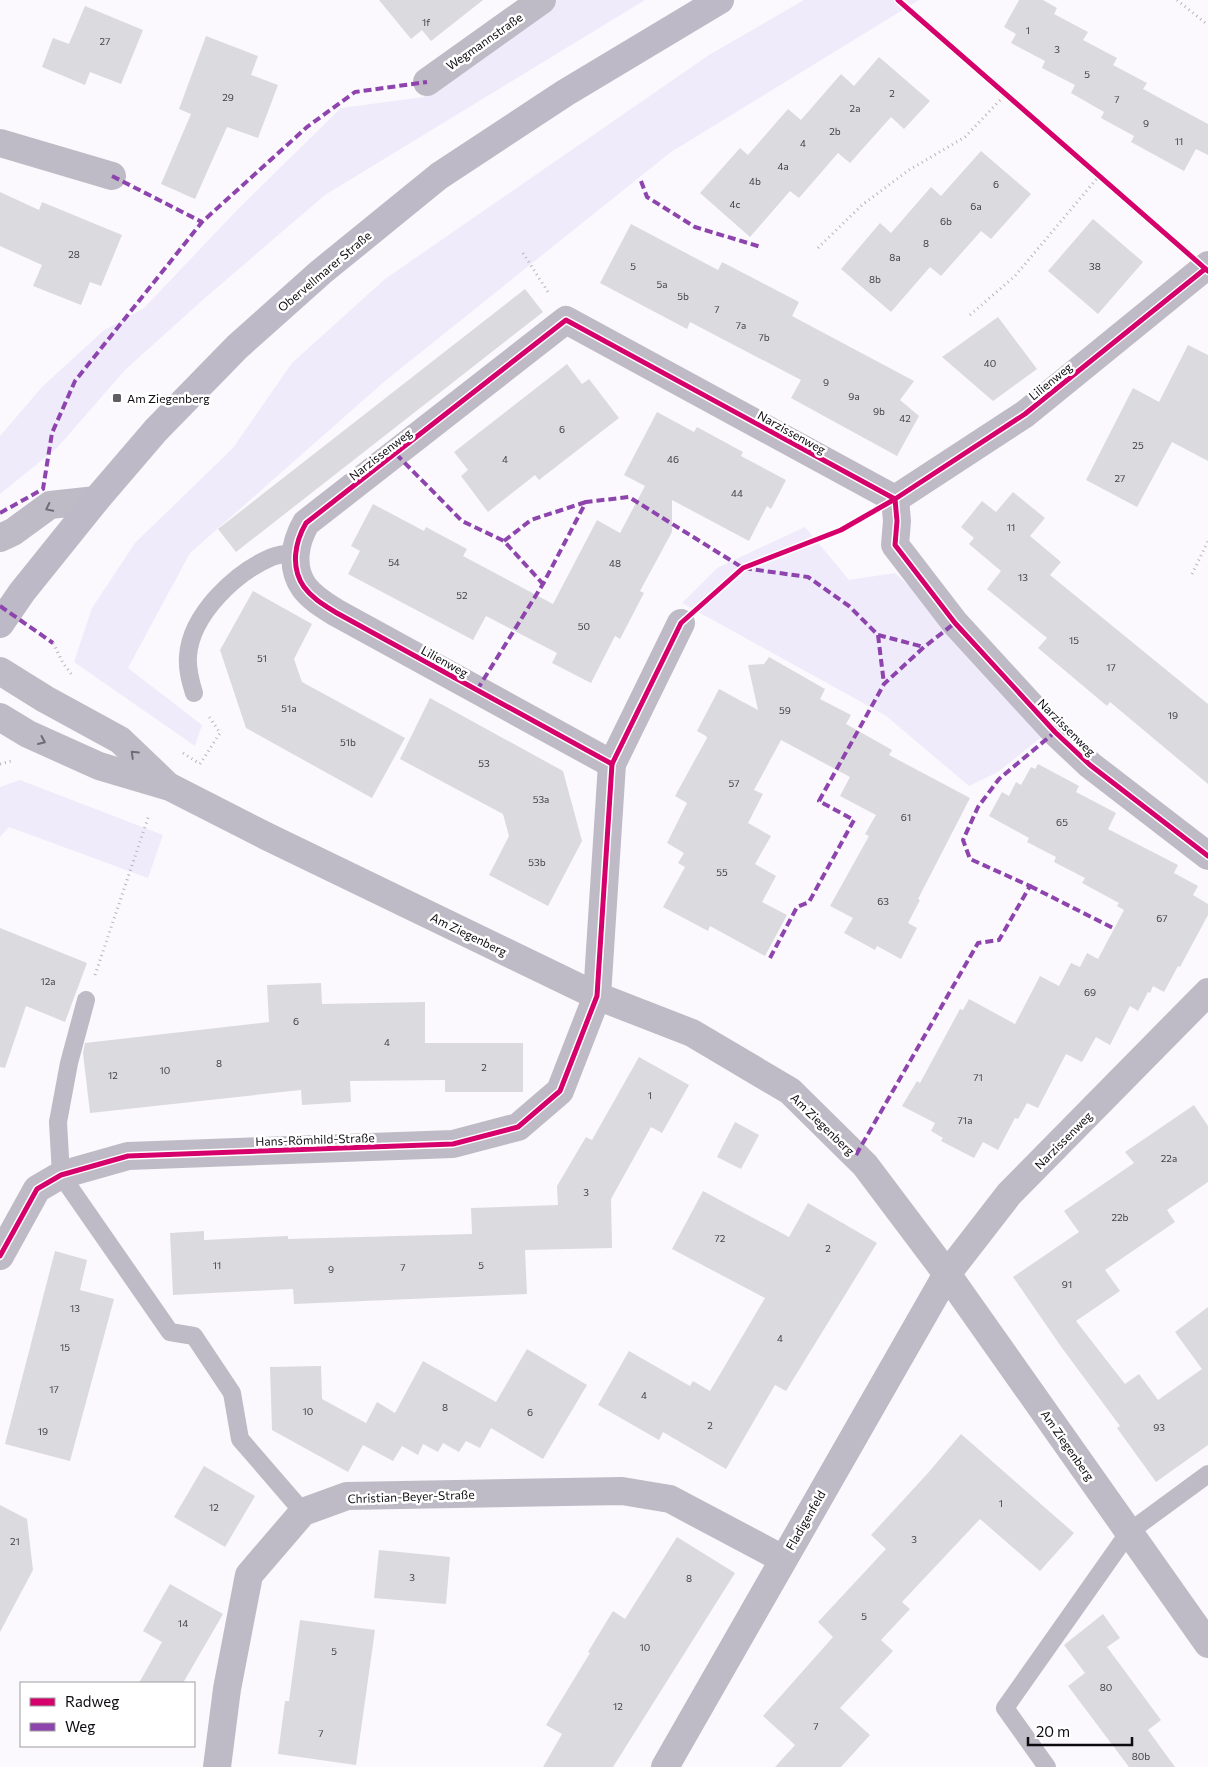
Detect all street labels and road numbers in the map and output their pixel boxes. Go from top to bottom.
street label: Wegmannstraße [443,10,525,72]
street label: Obervellmarer Straße [274,228,374,314]
street label: Lilienweg [1026,359,1075,403]
street label: Narzissenweg [756,408,829,457]
street label: Narzissenweg [346,425,414,483]
street label: Lilienweg [419,642,471,680]
street label: Narzissenweg [1035,695,1099,759]
street label: Am Ziegenberg [429,910,510,959]
street label: Am Ziegenberg [788,1090,858,1158]
street label: Narzissenweg [1031,1108,1095,1172]
street label: Hans-Römhild-Straße [255,1130,375,1148]
street label: Am Ziegenberg [1039,1407,1098,1483]
street label: Christian-Beyer-Straße [347,1487,475,1505]
street label: Fladigenfeld [782,1488,828,1552]

